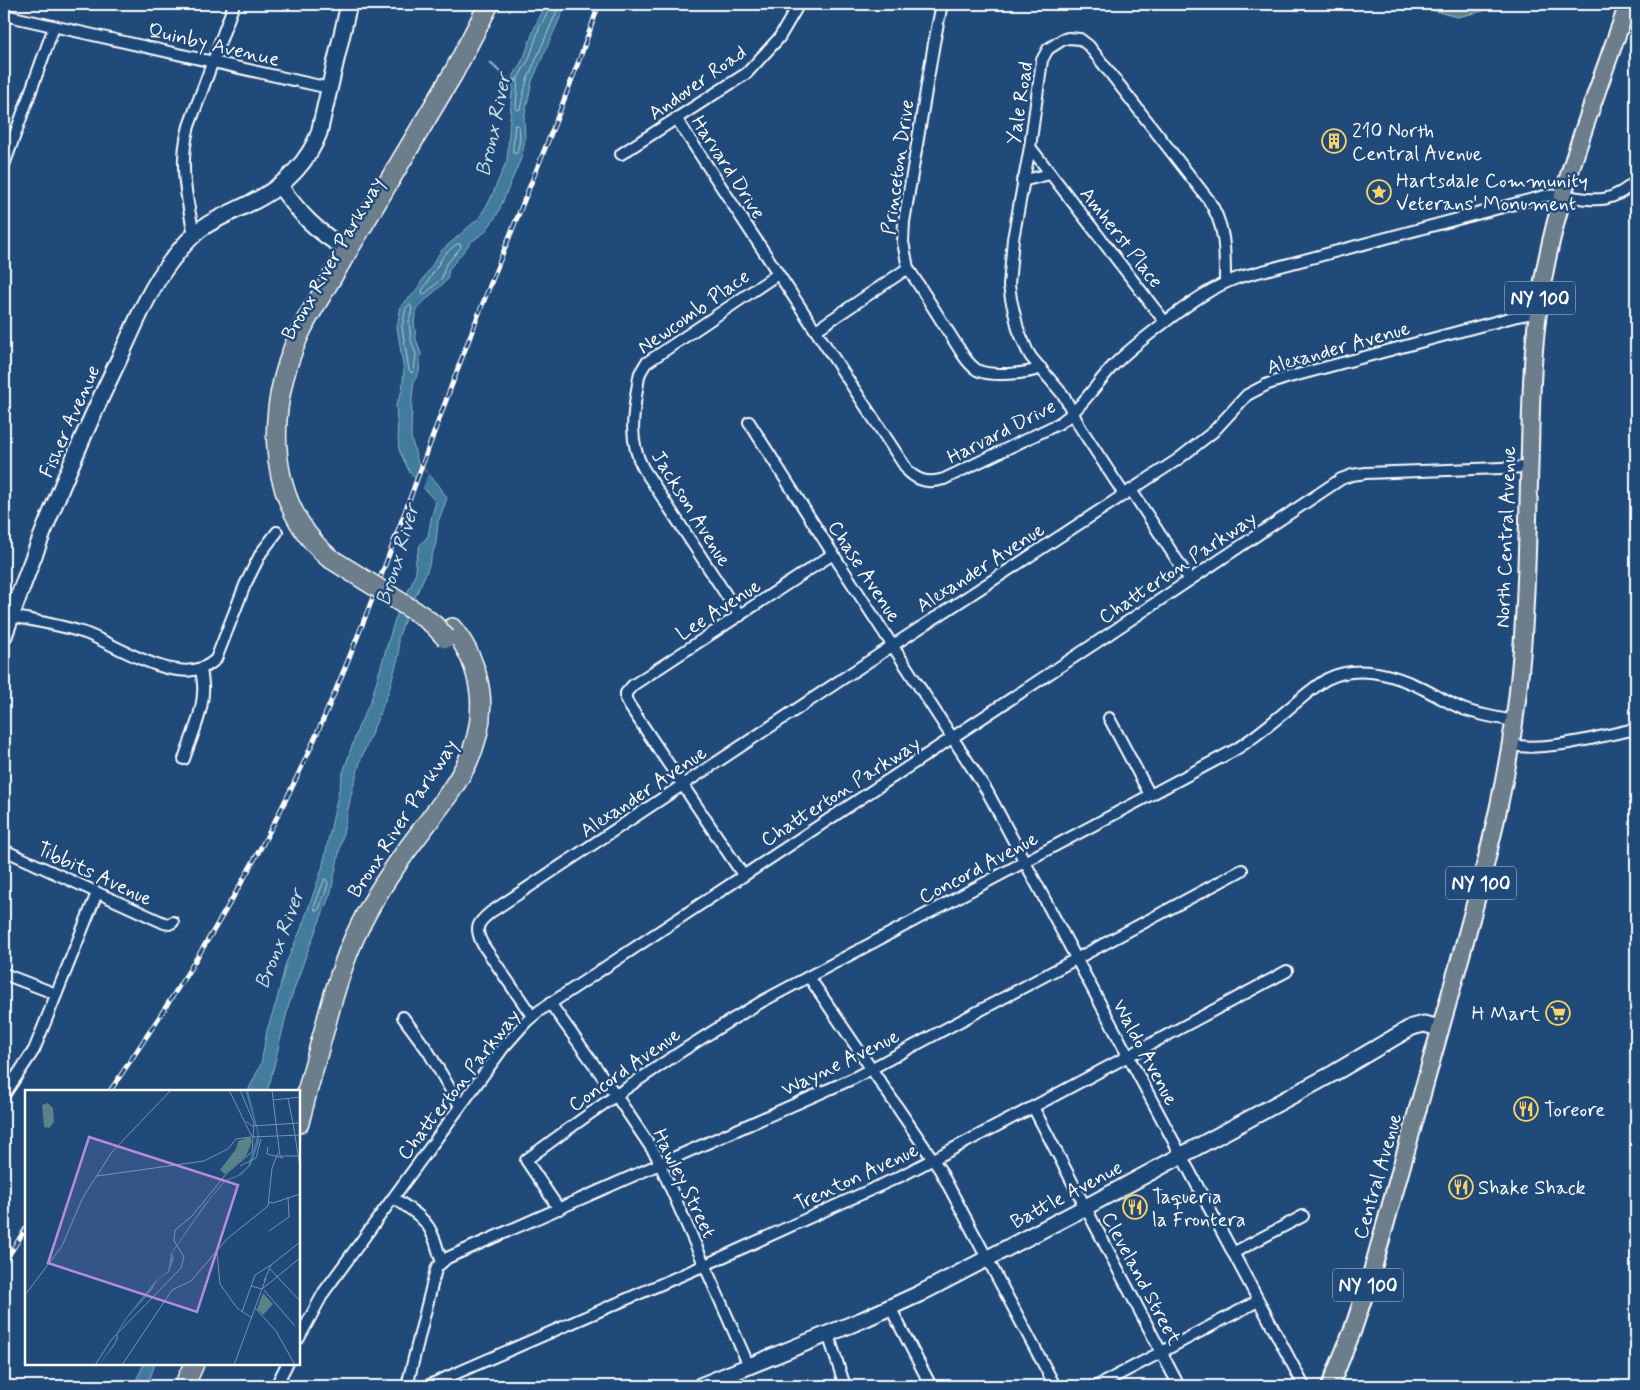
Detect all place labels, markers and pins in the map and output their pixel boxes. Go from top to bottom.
place label: 210 North Central Avenue [1352,118,1482,168]
building icon: 210 North Central Avenue [1321,128,1347,154]
place label: Hartsdale Community Veterans' Monument [1396,168,1588,218]
place icon: Hartsdale Community Veterans' Monument [1366,179,1392,205]
supermarket icon: H Mart [1545,1000,1571,1026]
place label: H Mart [1472,1001,1540,1028]
restaurant icon: Toreore [1513,1096,1539,1122]
place label: Toreore [1544,1097,1605,1124]
restaurant icon: Shake Shack [1448,1174,1474,1200]
place label: Shake Shack [1478,1175,1586,1202]
place label: Taqueria la Frontera [1152,1184,1246,1234]
restaurant icon: Taqueria la Frontera [1122,1194,1148,1220]

